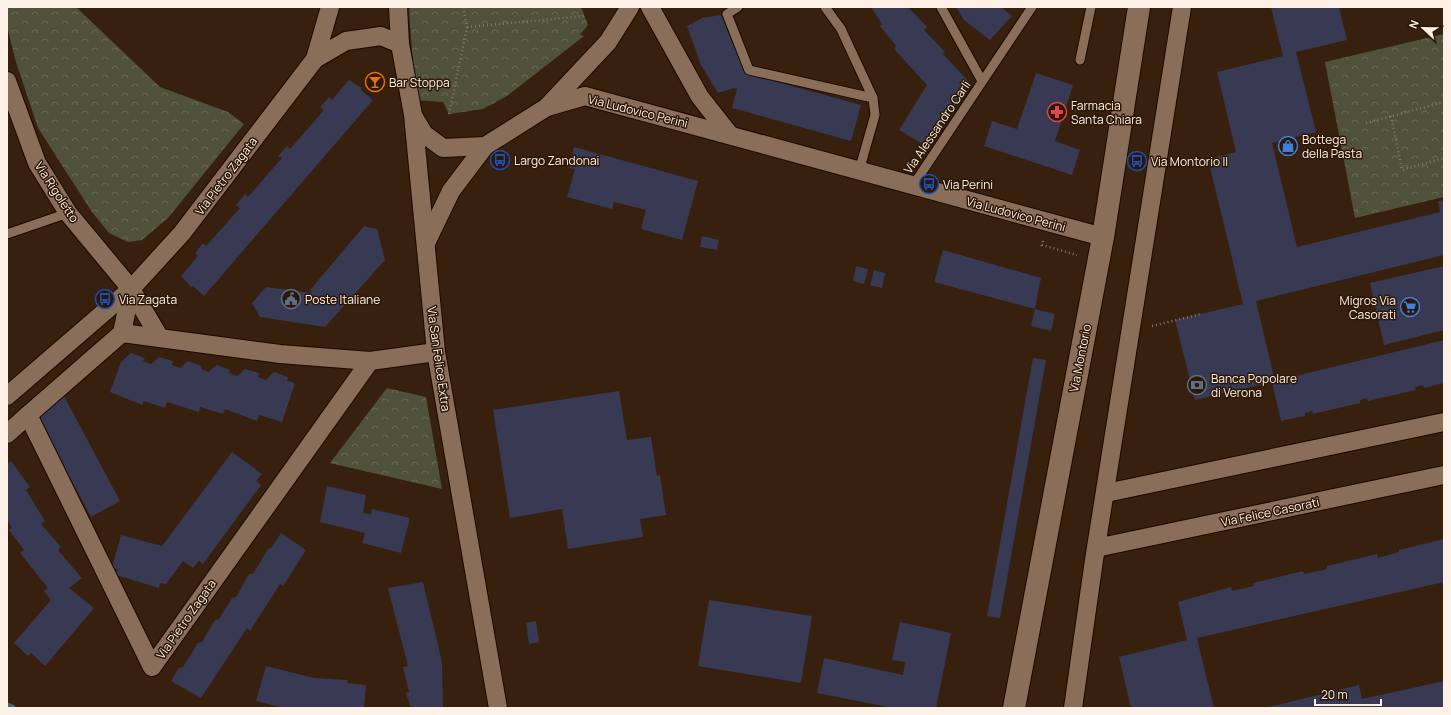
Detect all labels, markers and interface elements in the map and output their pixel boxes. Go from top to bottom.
north arrow [1403,8,1443,48]
text: N [1405,18,1422,31]
bar icon: Bar Stoppa [364,71,386,93]
place label: Bar Stoppa [389,74,450,91]
street label: Via Alessandro Carli [900,77,974,177]
street label: Via Ludovico Perini [586,90,690,132]
place label: Farmacia Santa Chiara [1071,97,1142,128]
pharmacy icon: Farmacia Santa Chiara [1046,101,1068,123]
place label: Bottega della Pasta [1302,131,1362,162]
street label: Via Pietro Zagata [191,133,261,219]
shop icon: Bottega della Pasta [1277,135,1299,157]
bus stop icon: Largo Zandonai [489,149,511,171]
bus stop icon: Via Montorio II [1126,150,1148,172]
place label: Largo Zandonai [514,152,599,169]
place label: Via Montorio II [1151,153,1228,170]
street label: Via Rigoletto [31,158,83,226]
bus stop icon: Via Perini [918,173,940,195]
place label: Via Perini [943,176,993,193]
street label: Via Ludovico Perini [964,193,1068,235]
bus stop icon: Via Zagata [94,288,116,310]
public building icon: Poste Italiane [280,288,302,310]
place label: Via Zagata [119,291,177,308]
place label: Poste Italiane [305,291,380,308]
place label: Migros Via Casorati [1340,292,1396,323]
supermarket icon: Migros Via Casorati [1399,296,1421,318]
street label: Via San Felice Extra [423,306,455,412]
street label: Via Montorio [1065,322,1095,394]
place label: Banca Popolare di Verona [1211,370,1297,401]
bank icon: Banca Popolare di Verona [1186,374,1208,396]
street label: Via Felice Casorati [1219,493,1321,531]
street label: Via Pietro Zagata [152,576,220,662]
scale bar [1315,681,1381,707]
text: 20 m [1321,686,1348,703]

